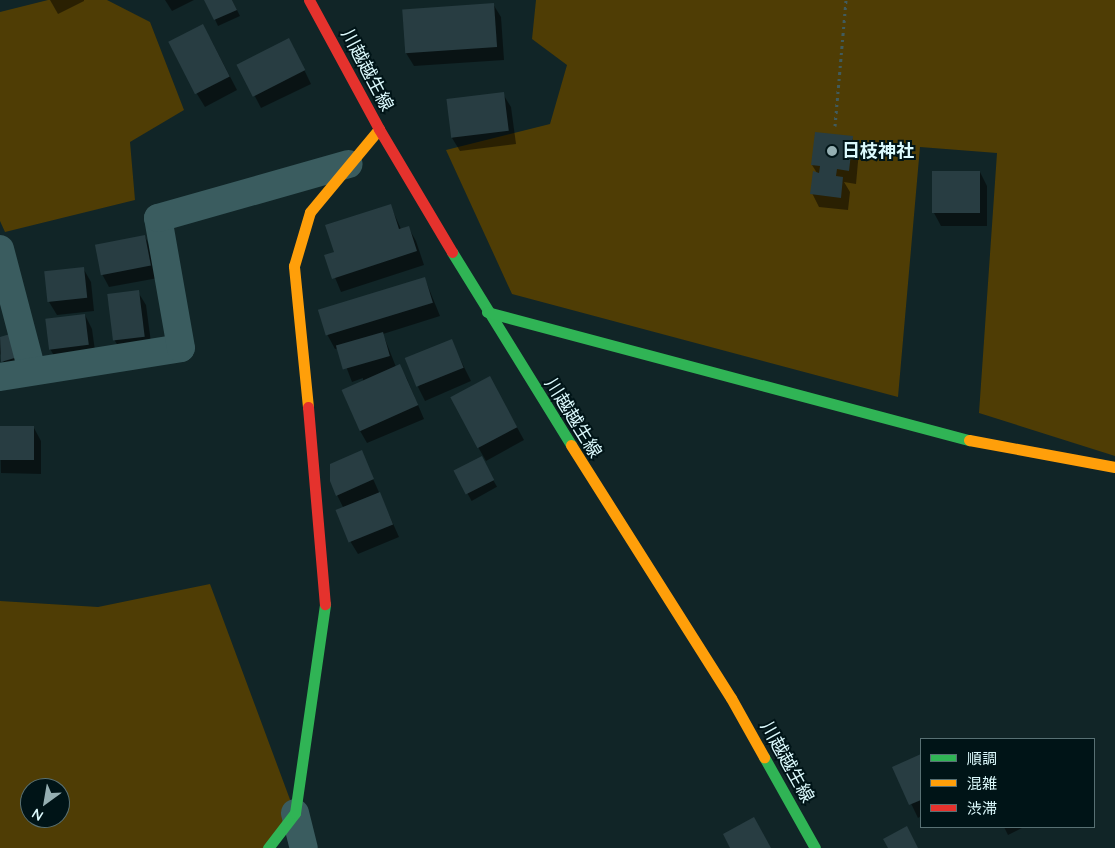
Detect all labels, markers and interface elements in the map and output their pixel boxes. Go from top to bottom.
street label: 川越越生線 [336,25,398,115]
place label: 日枝神社 [842,140,914,162]
marker: 日枝神社 [826,145,838,157]
street label: 川越越生線 [540,374,606,462]
street label: 川越越生線 [756,717,818,807]
legend [920,738,1095,828]
text: 順調 [967,749,997,768]
text: 混雑 [967,774,997,793]
north arrow [20,778,70,828]
text: 渋滞 [967,799,997,818]
text: N [28,805,47,825]

